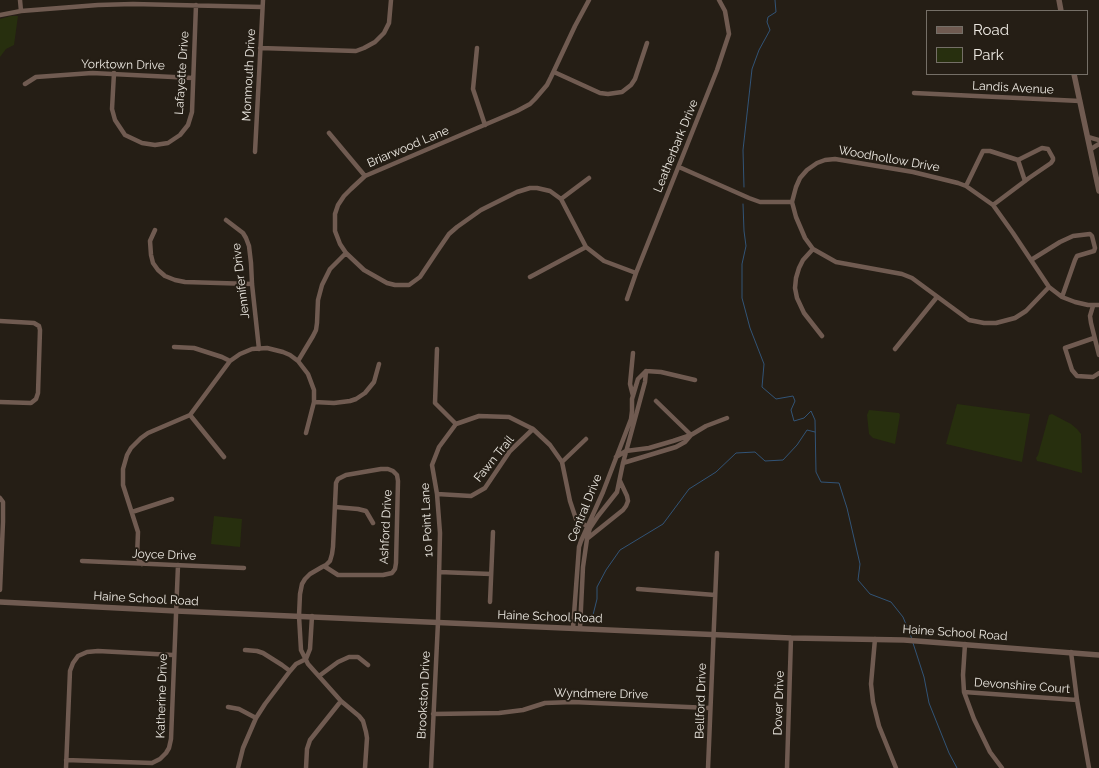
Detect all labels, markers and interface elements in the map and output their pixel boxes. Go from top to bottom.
legend [926,10,1089,75]
text: Road [973,21,1009,39]
street label: Monmouth Drive [239,28,259,122]
street label: Lafayette Drive [172,31,192,115]
text: Park [973,46,1004,64]
street label: Yorktown Drive [81,57,165,73]
street label: Landis Avenue [972,79,1054,97]
street label: Leatherbark Drive [651,97,701,195]
street label: Briarwood Lane [365,123,451,171]
street label: Woodhollow Drive [837,143,941,175]
street label: Jennifer Drive [229,242,253,320]
street label: Fawn Trail [471,433,517,485]
street label: Central Drive [565,472,605,544]
street label: 10 Point Lane [418,483,436,557]
street label: Ashford Drive [377,489,395,565]
street label: Joyce Drive [132,547,196,563]
street label: Haine School Road [93,589,199,609]
street label: Haine School Road [497,608,603,626]
street label: Haine School Road [902,622,1008,644]
street label: Brookston Drive [415,651,433,739]
street label: Katherine Drive [153,653,171,739]
street label: Bellford Drive [692,663,710,739]
street label: Dover Drive [771,670,787,736]
street label: Devonshire Court [974,675,1070,697]
street label: Wyndmere Drive [554,686,648,702]

